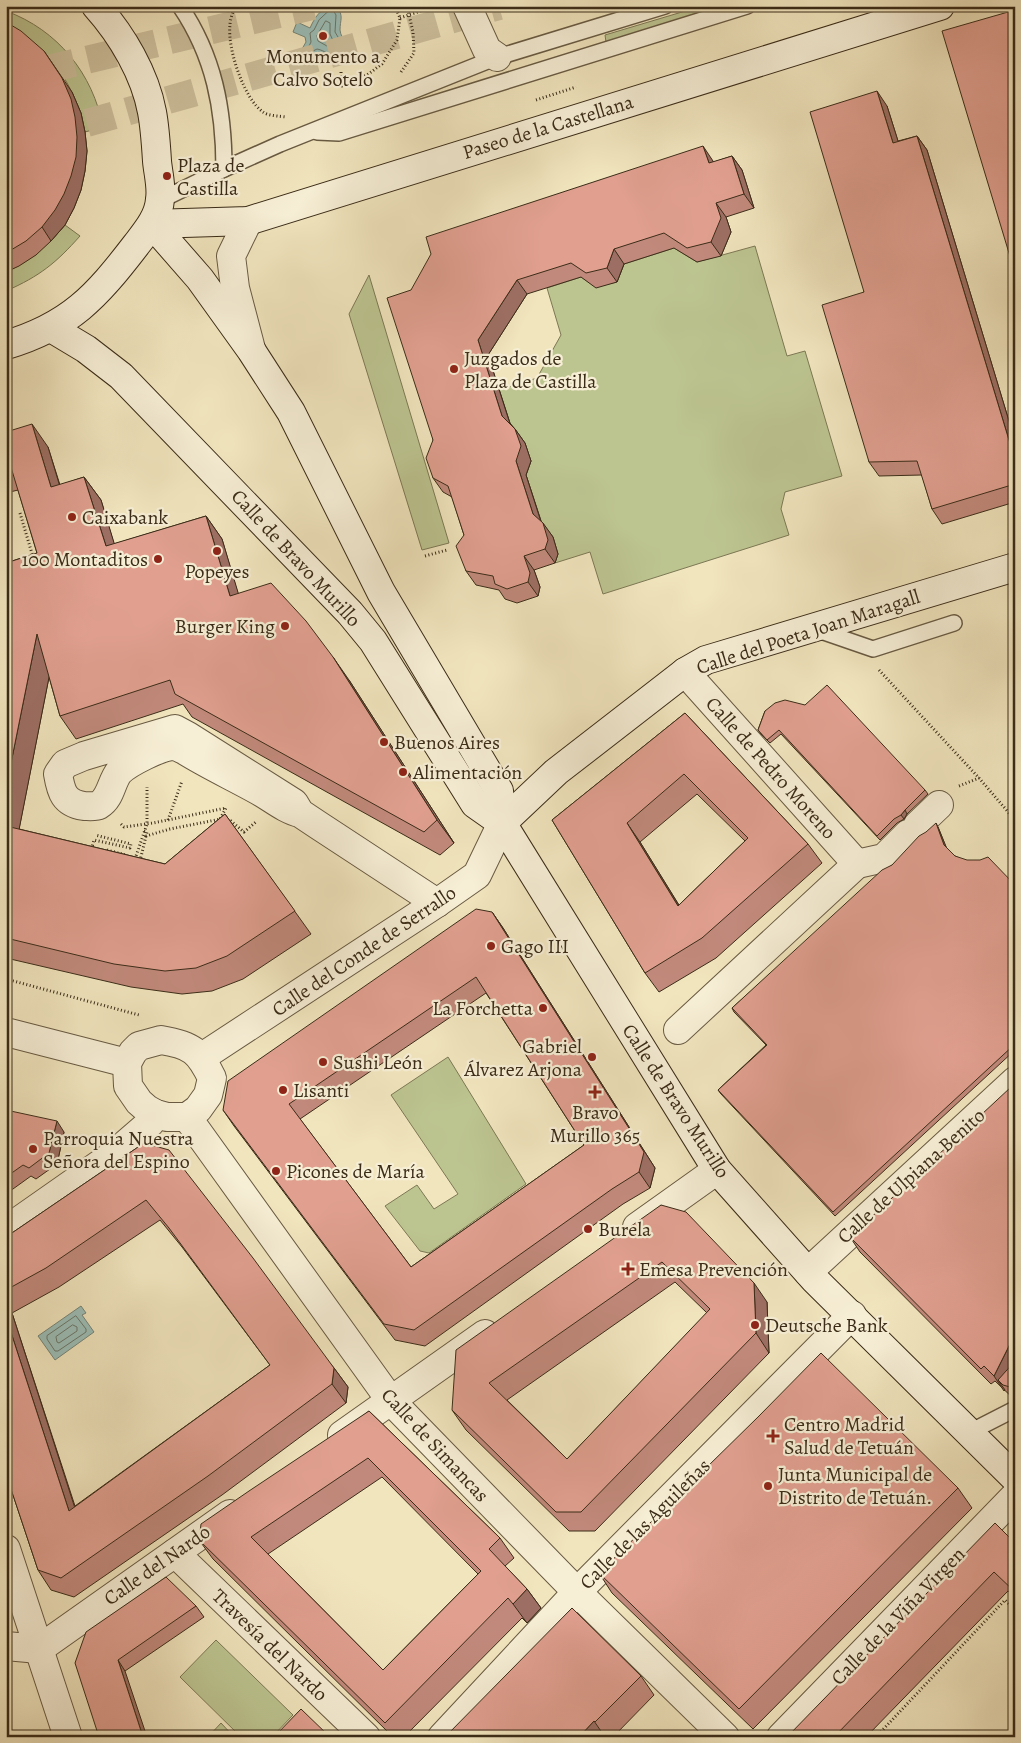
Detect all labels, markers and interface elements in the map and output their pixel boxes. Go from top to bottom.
marker: Monumento a Calvo Sotelo [317,30,329,42]
place label: Monumento a Calvo Sotelo [266,43,381,93]
street label: Paseo de la Castellana [459,88,637,166]
place label: Plaza de Castilla [177,152,244,202]
marker: Plaza de Castilla [161,170,173,182]
place label: Juzgados de Plaza de Castilla [464,345,597,395]
marker: Juzgados de Plaza de Castilla [448,363,460,375]
street label: Calle de Bravo Murillo [225,483,367,633]
place label: Caixabank [82,504,168,531]
marker: Caixabank [66,511,78,523]
marker: Popeyes [211,545,223,557]
place label: 100 Montaditos [22,546,148,573]
marker: 100 Montaditos [152,553,164,565]
place label: Popeyes [184,558,250,585]
street label: Calle del Poeta Joan Maragall [693,583,923,681]
place label: Burger King [175,613,275,640]
marker: Burger King [279,620,291,632]
street label: Calle de Pedro Moreno [700,691,842,845]
place label: Buenos Aires [394,729,500,756]
marker: Buenos Aires [378,736,390,748]
place label: Alimentación [412,759,522,786]
marker: Alimentación [397,766,409,778]
street label: Calle del Conde de Serrallo [267,879,461,1023]
place label: Gago III [501,933,569,960]
marker: Gago III [485,940,497,952]
place label: La Forchetta [432,995,534,1022]
marker: La Forchetta [537,1002,549,1014]
street label: Calle de Bravo Murillo [616,1019,736,1184]
place label: Gabriel Álvarez Arjona [463,1033,583,1083]
place label: Sushi León [333,1049,423,1076]
marker: Gabriel Álvarez Arjona [586,1051,598,1063]
marker: Sushi León [317,1056,329,1068]
place label: Lisanti [293,1077,349,1104]
marker: Lisanti [277,1084,289,1096]
marker: Bravo Murillo 365 [589,1086,601,1098]
place label: Bravo Murillo 365 [550,1099,640,1149]
street label: Calle de Ulpiana Benito [831,1102,991,1250]
place label: Parroquia Nuestra Señora del Espino [43,1125,194,1175]
marker: Parroquia Nuestra Señora del Espino [27,1143,39,1155]
place label: Picones de María [286,1158,426,1185]
marker: Picones de María [270,1165,282,1177]
place label: Burela [598,1216,652,1243]
marker: Burela [582,1223,594,1235]
place label: Emesa Prevención [639,1256,788,1283]
marker: Emesa Prevención [621,1262,635,1276]
place label: Deutsche Bank [765,1312,888,1339]
marker: Deutsche Bank [749,1319,761,1331]
street label: Calle de Simancas [375,1382,495,1508]
place label: Centro Madrid Salud de Tetuán [784,1411,914,1461]
marker: Centro Madrid Salud de Tetuán [766,1429,780,1443]
street label: Calle de las Aguileñas [574,1453,716,1595]
place label: Junta Municipal de Distrito de Tetuán. [778,1461,932,1511]
marker: Junta Municipal de Distrito de Tetuán. [762,1480,774,1492]
street label: Calle del Nardo [98,1518,216,1612]
street label: Calle de la Viña Virgen [825,1541,971,1691]
street label: Travesía del Nardo [206,1583,334,1707]

